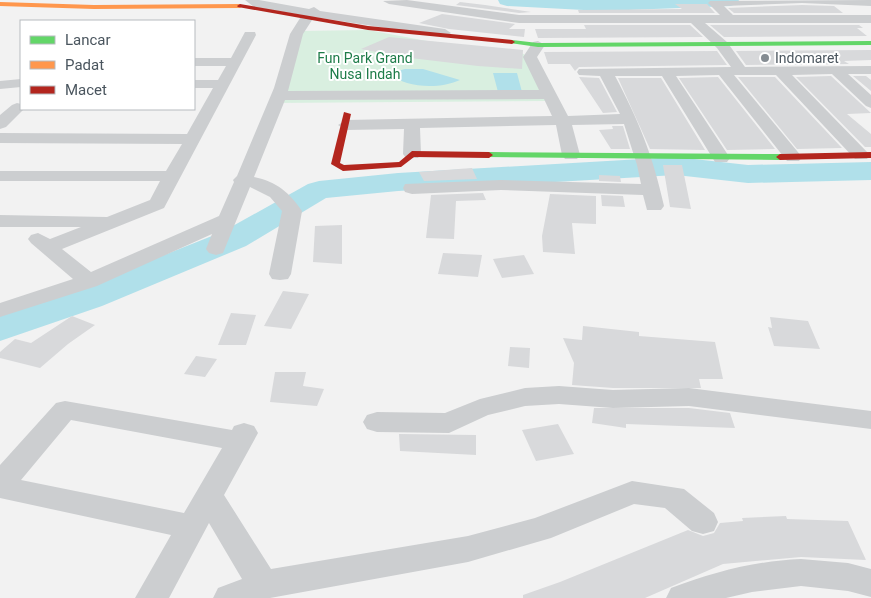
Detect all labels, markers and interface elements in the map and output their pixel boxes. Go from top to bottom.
legend [20,20,195,110]
text: Lancar [65,31,111,49]
park label: Fun Park Grand Nusa Indah [317,50,413,82]
place label: Indomaret [775,50,839,66]
marker: Indomaret [759,52,771,64]
text: Padat [65,56,104,74]
text: Macet [65,81,107,99]

